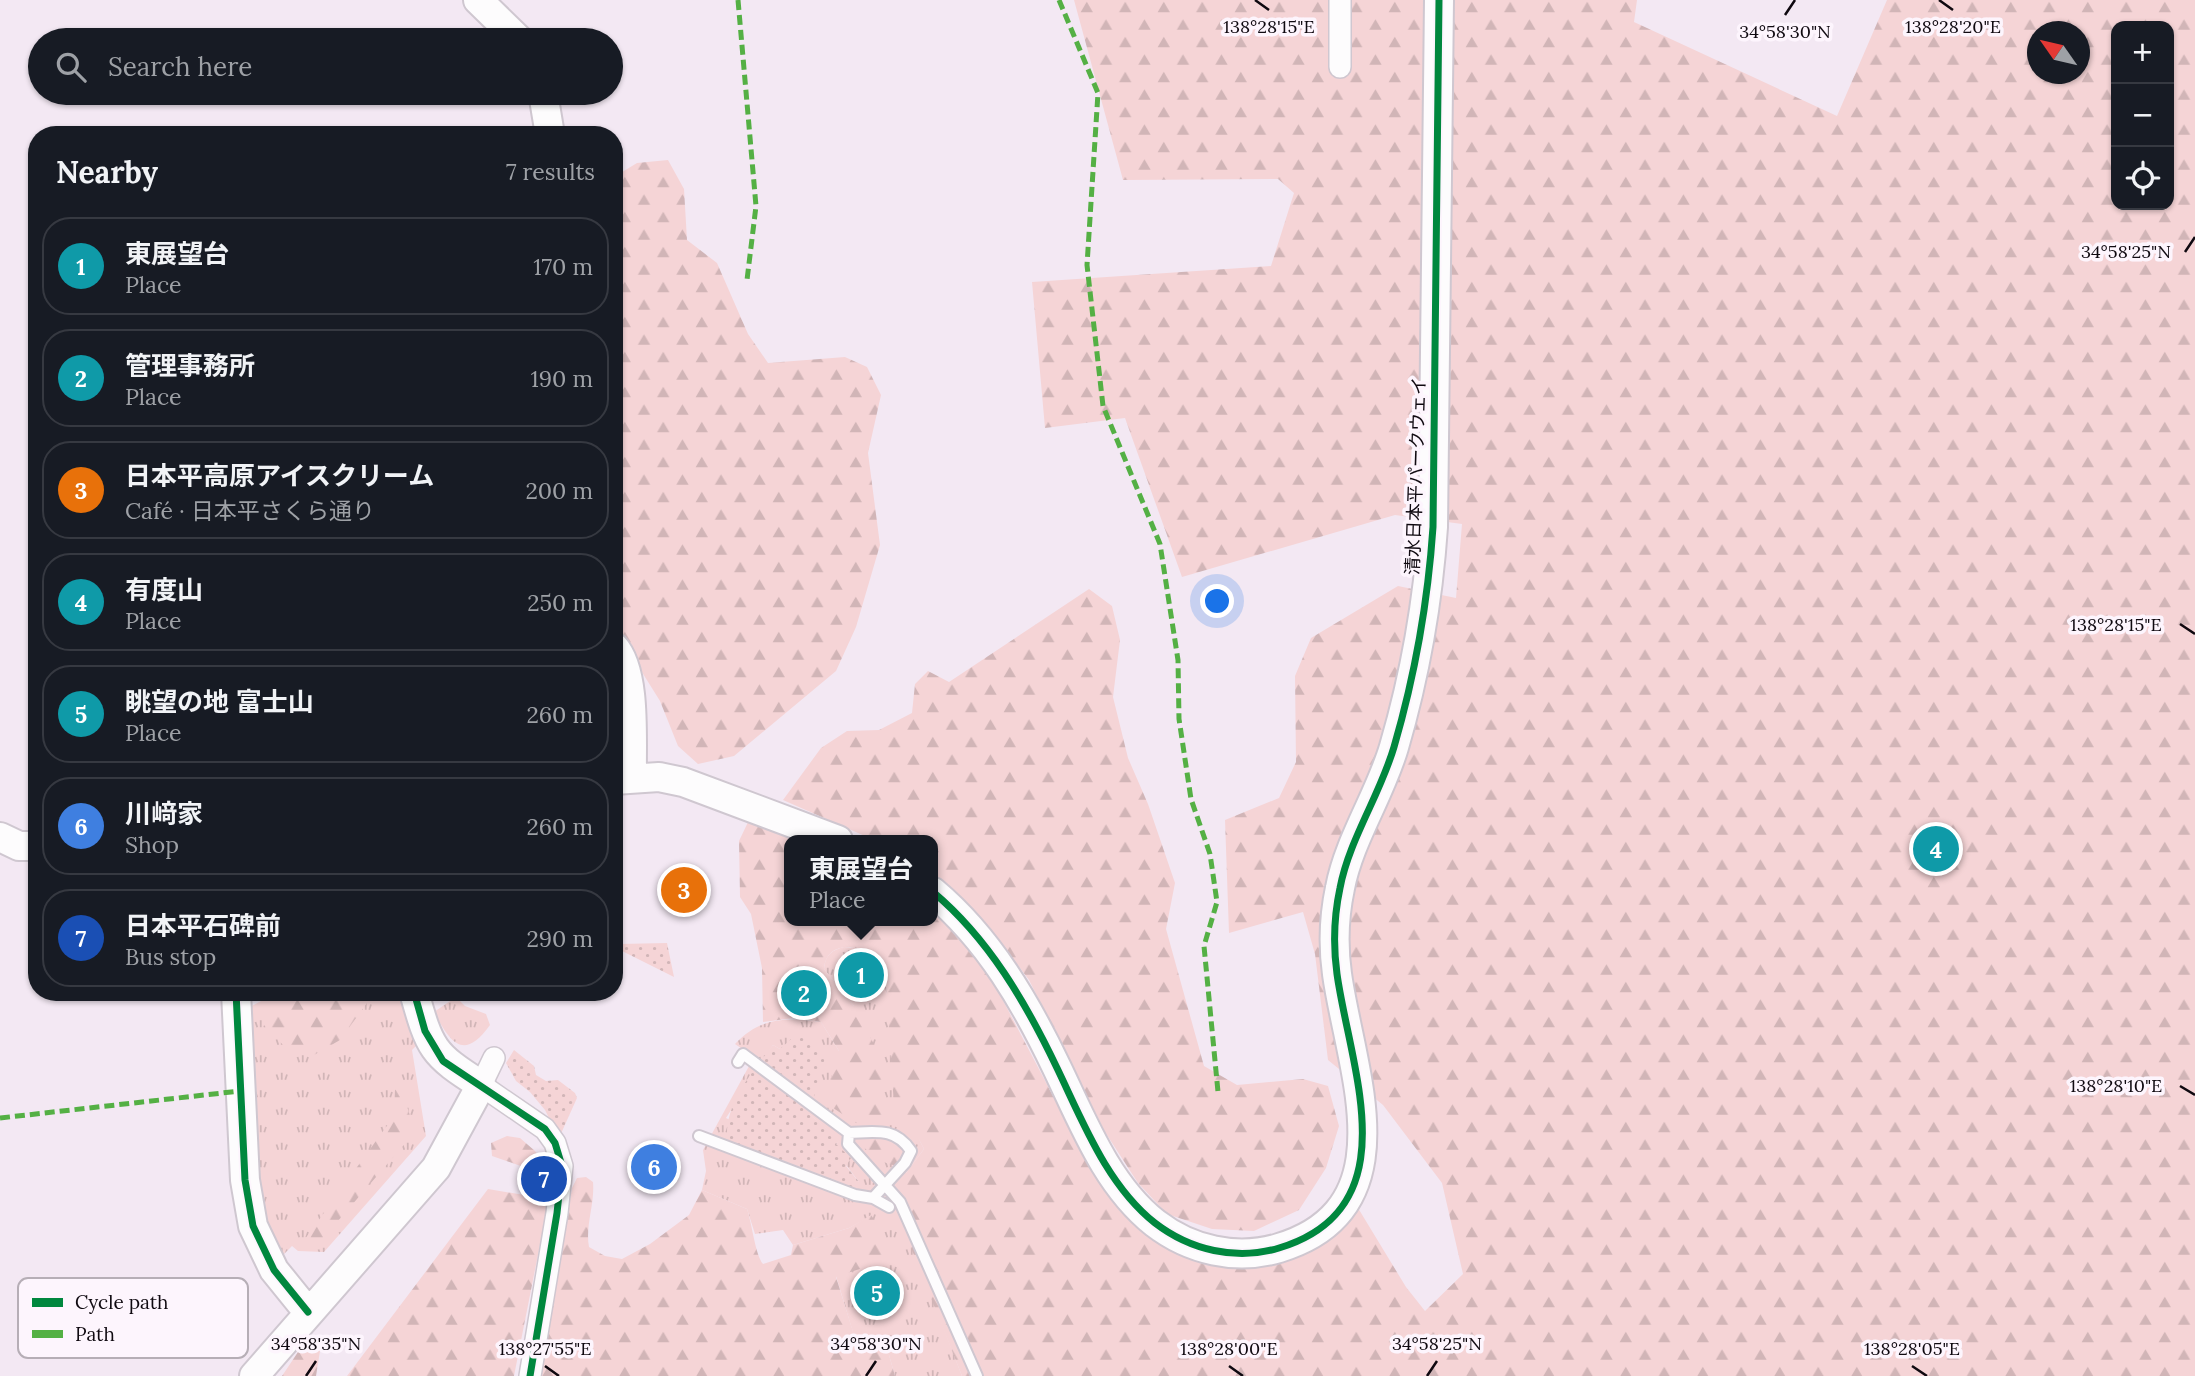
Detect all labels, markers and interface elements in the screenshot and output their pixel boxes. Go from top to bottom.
text: 138°28'15"E [1223,15,1315,38]
text: 138°28'20"E [1905,15,2001,38]
text: 34°58'30"N [1739,20,1831,43]
north arrow [2027,21,2090,84]
map controls [2111,21,2174,210]
button: + [2111,21,2174,84]
search box [28,28,623,105]
icon: search [52,48,90,86]
text: Search here [108,50,252,83]
button: − [2111,84,2174,147]
button: locate [2111,147,2174,210]
text: Nearby [56,153,158,191]
text: 7 results [506,157,595,186]
text: 東展望台 [125,237,229,270]
text: 34°58'25"N [2081,240,2171,263]
text: 1 [76,252,86,281]
text: 170 m [533,252,593,281]
text: Place [125,270,182,299]
text: 管理事務所 [125,349,255,382]
text: 2 [75,364,87,393]
text: 190 m [530,364,593,393]
street label: 清水日本平パークウェイ [1401,377,1430,575]
text: Place [125,382,182,411]
text: 日本平高原アイスクリーム [125,459,434,492]
text: 3 [75,476,87,505]
text: 200 m [525,476,593,505]
text: Café · 日本平さくら通り [125,496,375,525]
text: 有度山 [125,573,203,606]
your location [1200,584,1234,618]
text: 4 [75,588,87,617]
text: 250 m [527,588,593,617]
text: Place [125,606,182,635]
text: 138°28'15"E [2070,613,2162,636]
text: 眺望の地 富士山 [125,685,314,718]
text: 5 [75,700,87,729]
text: 260 m [526,700,593,729]
text: Place [125,718,182,747]
text: 川﨑家 [125,797,203,830]
text: 6 [74,812,88,841]
text: 260 m [526,812,593,841]
pin: 4 [1913,823,1959,875]
text: Shop [125,830,179,859]
popup [784,835,938,926]
text: 東展望台 [809,852,913,885]
pin: 3 [661,864,707,916]
text: Place [809,885,866,914]
text: 日本平石碑前 [125,909,281,942]
text: 7 [76,924,86,953]
text: 290 m [526,924,593,953]
text: Bus stop [125,942,216,971]
pin: 1 [838,949,884,1001]
pin: 2 [781,967,827,1019]
text: 138°28'10"E [2070,1074,2162,1097]
pin: 6 [631,1141,677,1193]
pin: 7 [521,1153,567,1205]
pin: 5 [854,1267,900,1319]
legend [18,1278,248,1358]
text: Cycle path [75,1290,168,1314]
text: Path [75,1322,115,1346]
text: 34°58'35"N [271,1332,361,1355]
text: 34°58'30"N [830,1332,922,1355]
text: 34°58'25"N [1392,1332,1482,1355]
text: 138°27'55"E [499,1337,591,1360]
text: 138°28'00"E [1180,1337,1278,1360]
text: 138°28'05"E [1864,1337,1960,1360]

